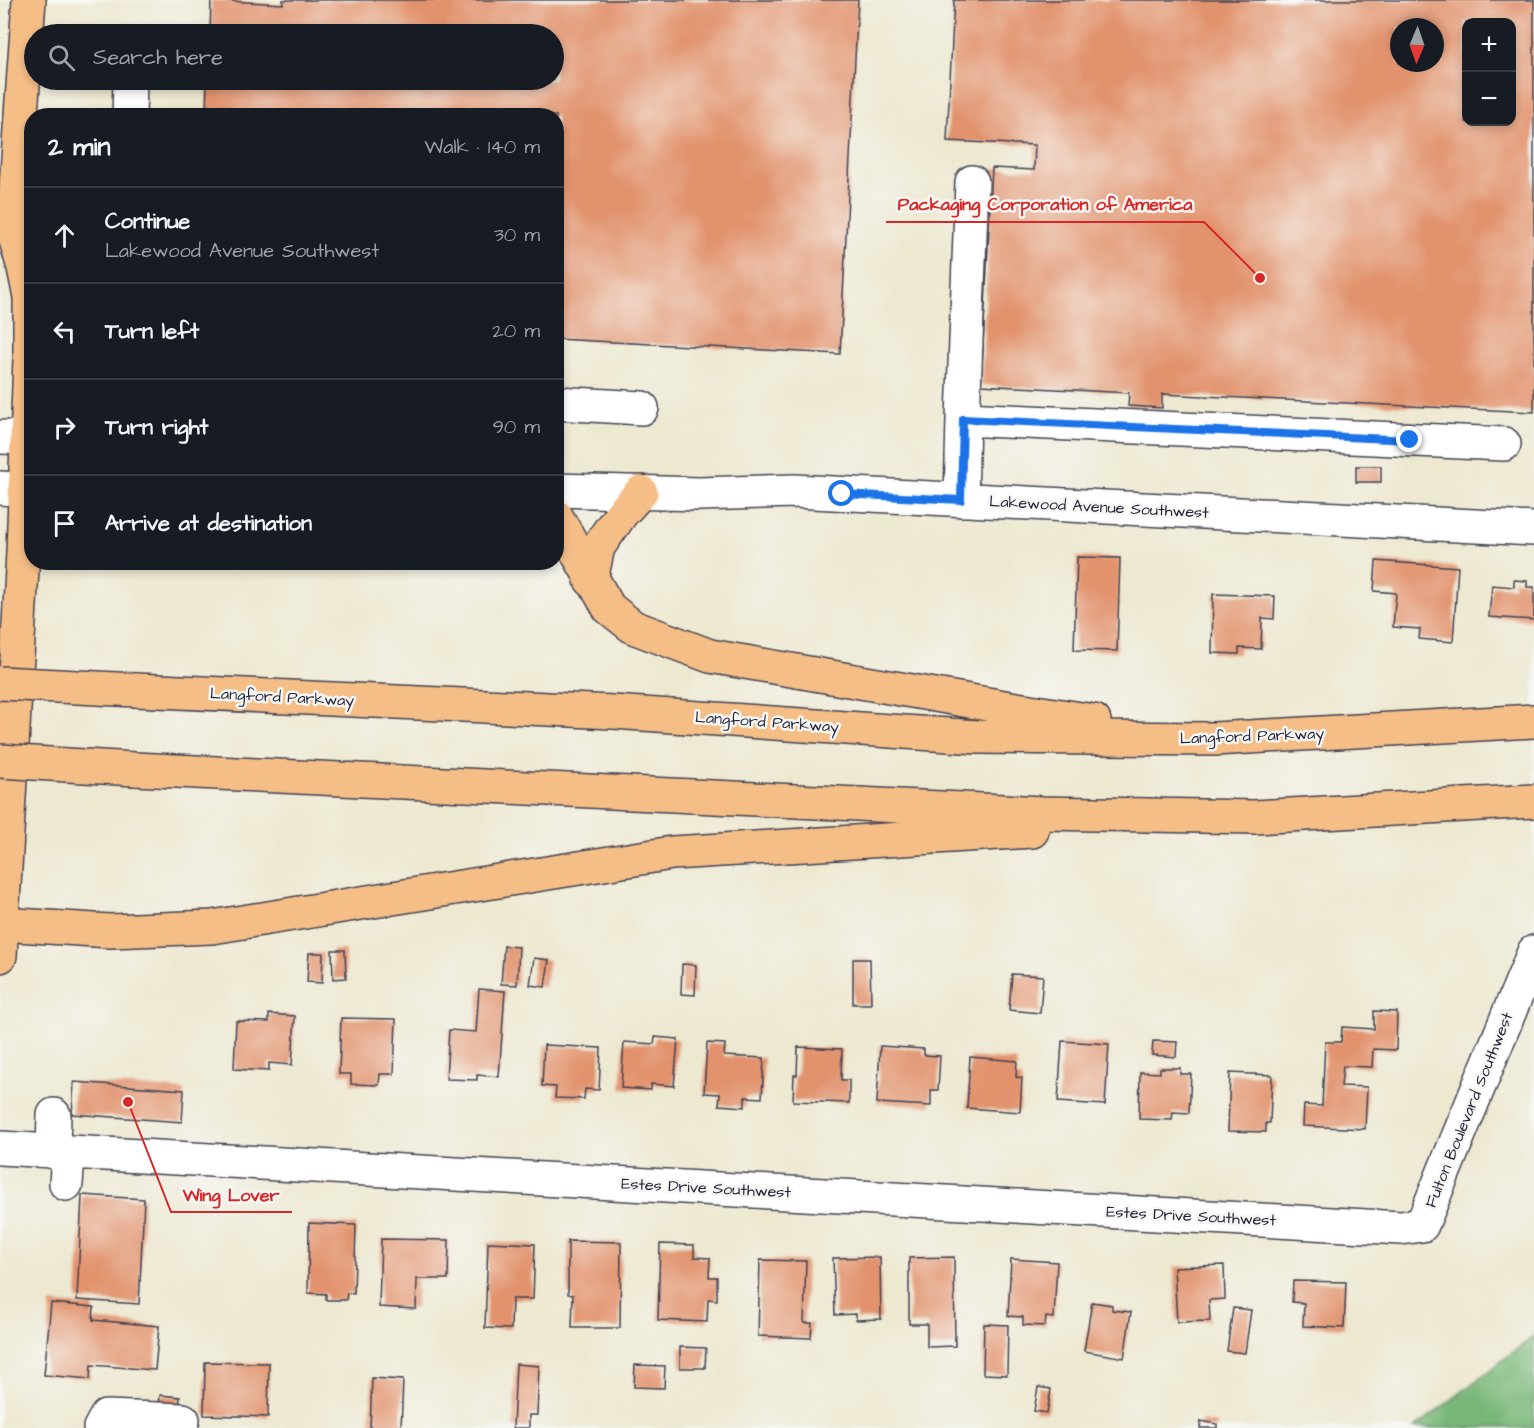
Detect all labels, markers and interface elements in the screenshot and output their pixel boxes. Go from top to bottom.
north arrow [1390,18,1444,72]
map controls [1462,18,1516,126]
button: + [1462,18,1516,72]
search box [24,24,564,90]
icon: search [45,41,78,74]
text: Search here [93,42,223,73]
button: − [1462,72,1516,126]
text: 2 min [48,129,110,165]
text: Walk · 140 m [424,133,540,161]
callout: Packaging Corporation of America [886,186,1204,222]
text: Packaging Corporation of America [898,192,1193,218]
text: Continue [105,206,190,237]
icon: ahead [48,219,81,252]
text: 30 m [494,221,540,249]
text: Lakewood Avenue Southwest [105,237,379,265]
icon: left [48,315,81,348]
text: Turn left [105,316,199,347]
text: 20 m [492,317,540,345]
icon: right [48,411,81,444]
text: Turn right [105,412,208,443]
text: 90 m [492,413,540,441]
route end [1396,426,1422,452]
route start [828,480,854,506]
street label: Lakewood Avenue Southwest [989,490,1210,524]
icon: arrive [48,507,81,540]
text: Arrive at destination [105,508,312,539]
street label: Langford Parkway [209,682,355,713]
street label: Langford Parkway [694,706,840,739]
street label: Langford Parkway [1180,722,1325,751]
street label: Fulton Boulevard Southwest [1420,1008,1519,1211]
street label: Estes Drive Southwest [621,1173,792,1203]
callout: Wing Lover [171,1176,292,1212]
text: Wing Lover [182,1183,279,1209]
street label: Estes Drive Southwest [1106,1201,1277,1231]

